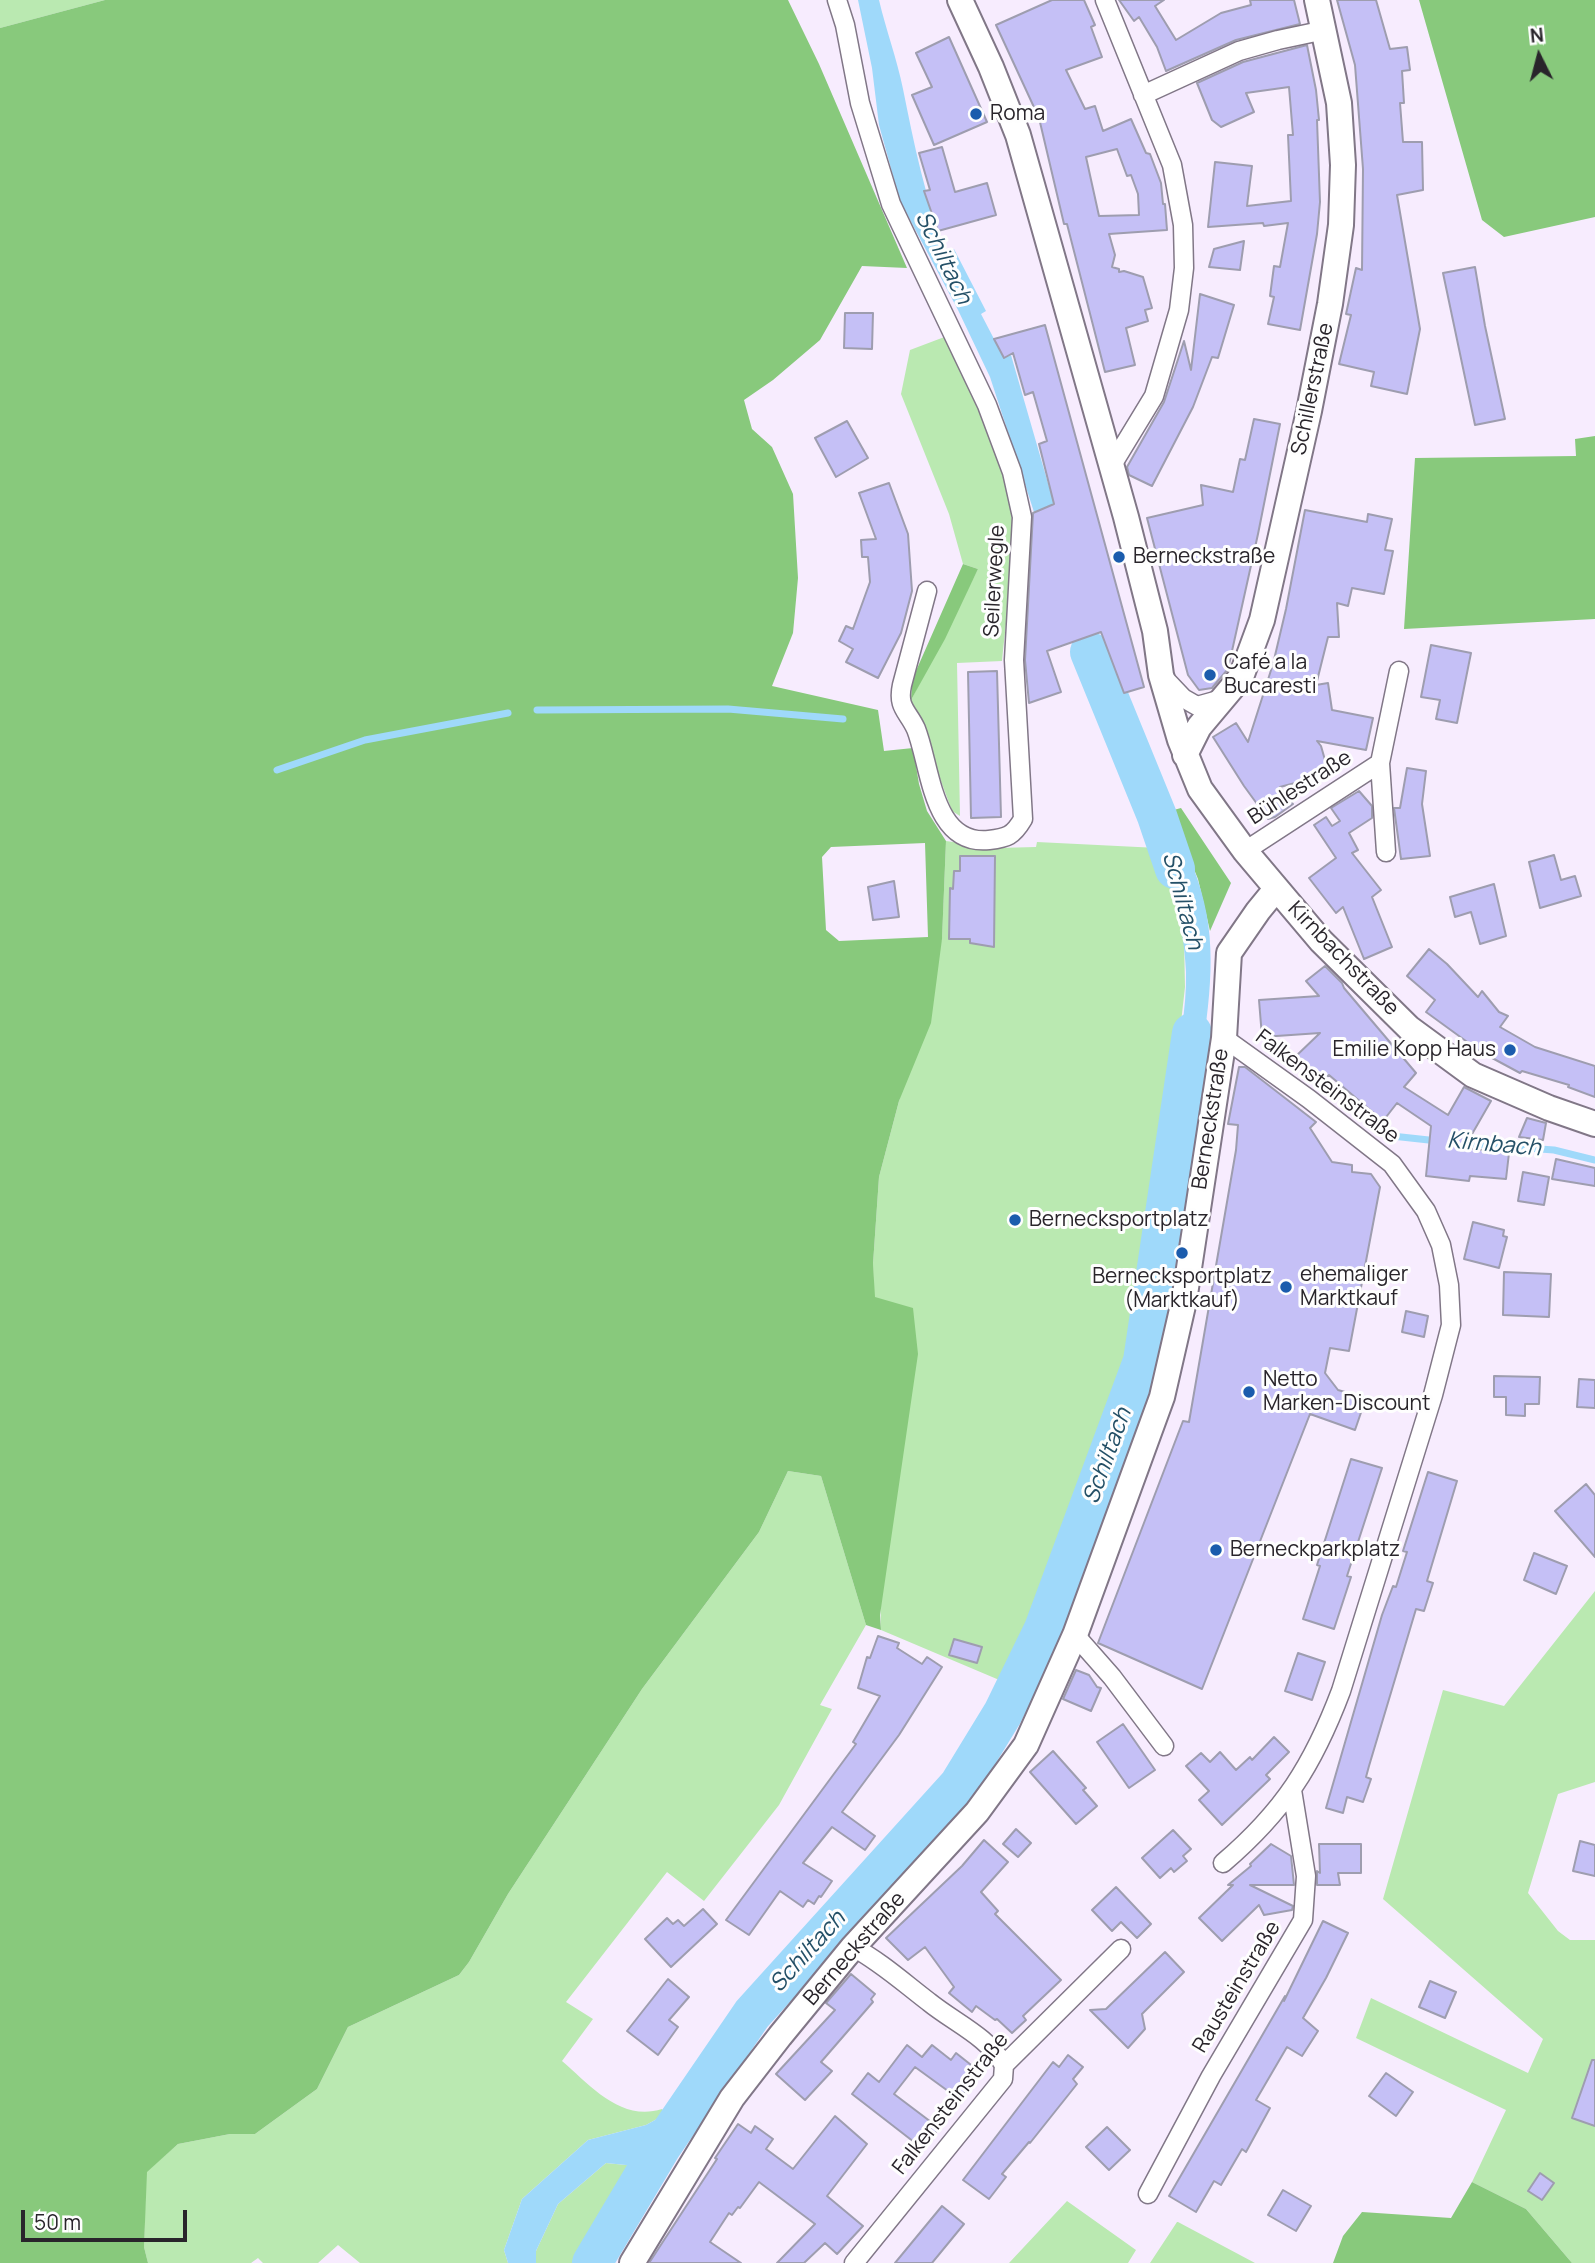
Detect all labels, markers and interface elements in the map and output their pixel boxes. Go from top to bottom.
north arrow [1504,21,1574,91]
text: N [1529,21,1545,49]
place label: Roma [990,101,1045,127]
marker: Roma [968,106,984,122]
water label: Schiltach [909,207,977,309]
street label: Schillerstraße [1287,321,1339,457]
street label: Seilerwegle [979,524,1011,638]
place label: Berneckstraße [1133,544,1275,570]
marker: Berneckstraße [1111,549,1127,565]
place label: Café a la Bucaresti [1224,650,1317,700]
marker: Café a la Bucaresti [1202,667,1218,683]
street label: Bühlestraße [1244,745,1356,831]
water label: Schiltach [1156,849,1208,953]
street label: Kirnbachstraße [1282,897,1404,1021]
street label: Falkensteinstraße [1250,1025,1404,1149]
place label: Emilie Kopp Haus [1332,1037,1496,1063]
marker: Emilie Kopp Haus [1502,1042,1518,1058]
street label: Berneckstraße [1187,1047,1235,1191]
water label: Kirnbach [1446,1127,1542,1163]
place label: Bernecksportplatz [1029,1207,1209,1233]
marker: Bernecksportplatz [1007,1212,1023,1228]
marker: Bernecksportplatz (Marktkauf) [1174,1245,1190,1261]
place label: ehemaliger Marktkauf [1300,1262,1408,1312]
place label: Bernecksportplatz (Marktkauf) [1092,1264,1272,1314]
marker: ehemaliger Marktkauf [1278,1279,1294,1295]
place label: Netto Marken-Discount [1263,1367,1430,1417]
marker: Netto Marken-Discount [1241,1384,1257,1400]
water label: Schiltach [1078,1404,1138,1508]
place label: Berneckparkplatz [1230,1537,1400,1563]
marker: Berneckparkplatz [1208,1542,1224,1558]
street label: Berneckstraße [799,1887,911,2011]
water label: Schiltach [764,1906,852,1998]
street label: Rausteinstraße [1188,1917,1286,2057]
street label: Falkensteinstraße [888,2028,1014,2180]
scale bar [24,2196,191,2240]
text: 50 m [34,2208,81,2236]

